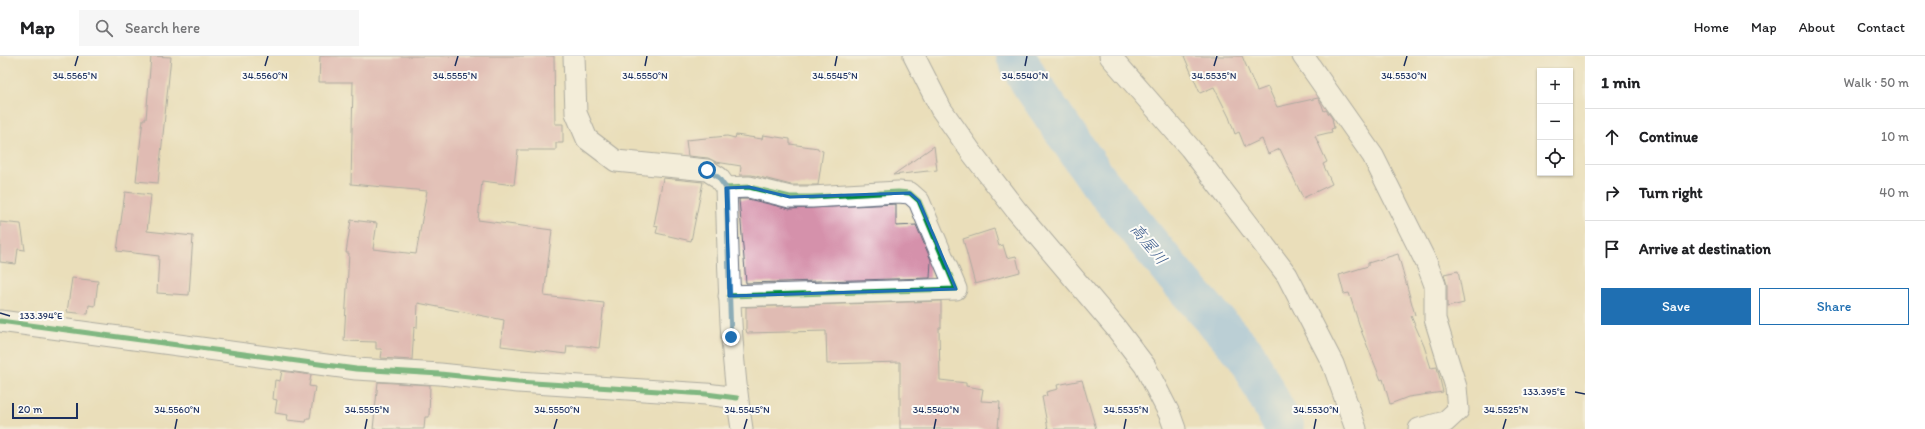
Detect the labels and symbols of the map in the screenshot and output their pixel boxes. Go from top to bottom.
text: 34.5565°N [53,69,98,82]
text: 34.5560°N [242,69,288,82]
text: 34.5555°N [433,69,478,82]
text: 34.5550°N [622,69,668,82]
text: 34.5545°N [812,69,858,82]
text: 34.5540°N [1002,69,1048,82]
text: 34.5535°N [1192,69,1237,82]
text: 34.5530°N [1381,69,1427,82]
route start [698,161,716,179]
water label: 高屋川 [1127,219,1171,269]
text: 133.394°E [19,309,63,322]
route end [722,328,740,346]
text: 133.395°E [1523,385,1566,398]
scale bar [12,401,78,420]
text: 34.5560°N [154,403,200,416]
text: 34.5555°N [345,403,390,416]
text: 34.5550°N [534,403,580,416]
text: 34.5545°N [724,403,770,416]
text: 34.5540°N [913,403,959,416]
text: 34.5535°N [1104,403,1149,416]
text: 34.5530°N [1293,403,1339,416]
text: 34.5525°N [1484,403,1529,416]

